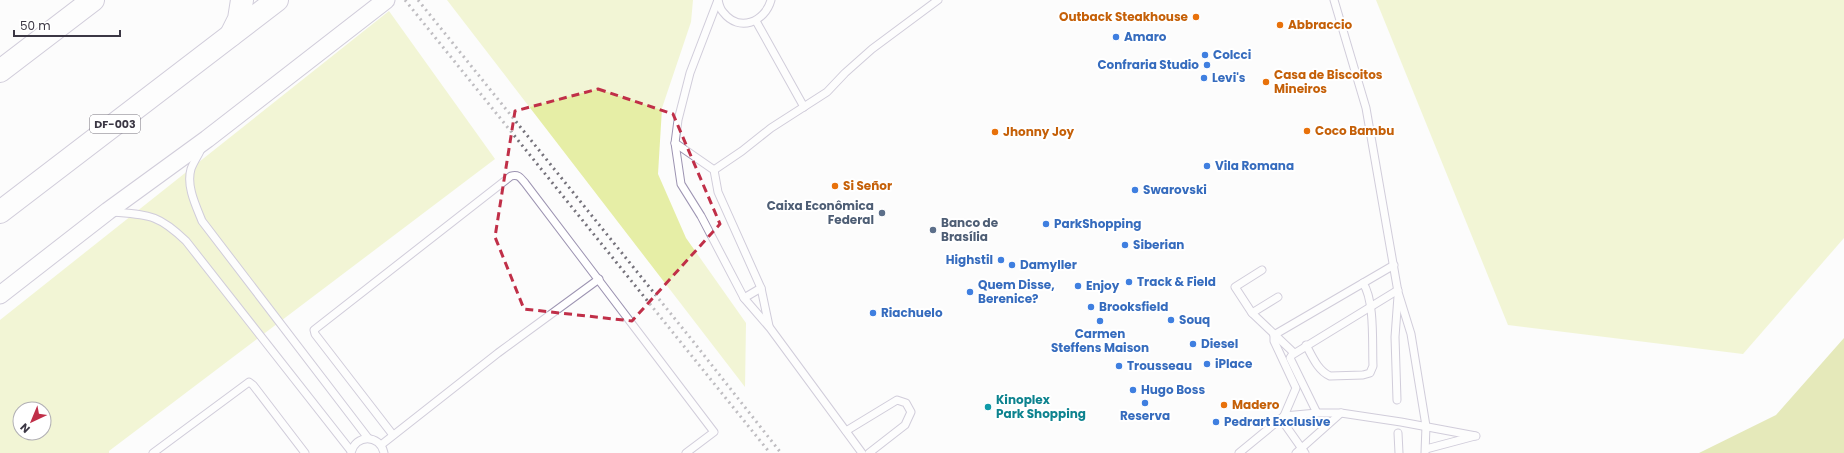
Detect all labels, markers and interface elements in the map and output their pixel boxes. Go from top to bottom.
place label: Outback Steakhouse [1059,8,1189,25]
scale bar [14,12,120,38]
marker: Outback Steakhouse [1191,12,1201,22]
place label: Abbraccio [1288,16,1352,33]
text: 50 m [20,17,51,34]
marker: Abbraccio [1275,20,1285,30]
place label: Amaro [1124,28,1167,45]
marker: Amaro [1111,32,1121,42]
place label: Colcci [1213,46,1251,63]
marker: Colcci [1200,50,1210,60]
place label: Confraria Studio [1097,56,1199,73]
marker: Confraria Studio [1202,60,1212,70]
place label: Casa de Biscoitos Mineiros [1274,66,1383,97]
place label: Levi's [1212,69,1246,86]
marker: Levi's [1199,73,1209,83]
marker: Casa de Biscoitos Mineiros [1261,77,1271,87]
road number: DF-003 [90,115,140,133]
place label: Coco Bambu [1315,122,1394,139]
place label: Jhonny Joy [1003,123,1075,140]
marker: Coco Bambu [1302,126,1312,136]
marker: Jhonny Joy [990,127,1000,137]
place label: Vila Romana [1215,157,1294,174]
marker: Vila Romana [1202,161,1212,171]
place label: Si Señor [843,177,892,194]
marker: Si Señor [830,181,840,191]
place label: Swarovski [1143,181,1207,198]
marker: Swarovski [1130,185,1140,195]
place label: Caixa Econômica Federal [767,197,874,228]
marker: Caixa Econômica Federal [877,208,887,218]
place label: Banco de Brasília [941,214,999,245]
place label: ParkShopping [1054,215,1141,232]
marker: ParkShopping [1041,219,1051,229]
marker: Banco de Brasília [928,225,938,235]
place label: Siberian [1133,236,1184,253]
marker: Siberian [1120,240,1130,250]
place label: Highstil [946,251,993,268]
marker: Highstil [996,255,1006,265]
place label: Damyller [1020,256,1077,273]
marker: Damyller [1007,260,1017,270]
place label: Track & Field [1137,273,1216,290]
place label: Quem Disse, Berenice? [978,276,1055,307]
place label: Enjoy [1086,277,1120,294]
marker: Track & Field [1124,277,1134,287]
marker: Enjoy [1073,281,1083,291]
marker: Quem Disse, Berenice? [965,287,975,297]
place label: Brooksfield [1099,298,1168,315]
marker: Brooksfield [1086,302,1096,312]
place label: Riachuelo [881,304,943,321]
marker: Riachuelo [868,308,878,318]
place label: Souq [1179,311,1210,328]
marker: Souq [1166,315,1176,325]
marker: Carmen Steffens Maison [1095,316,1105,326]
place label: Carmen Steffens Maison [1051,325,1149,356]
place label: Diesel [1201,335,1238,352]
marker: Diesel [1188,339,1198,349]
place label: iPlace [1215,355,1253,372]
place label: Trousseau [1127,357,1192,374]
marker: iPlace [1202,359,1212,369]
marker: Trousseau [1114,361,1124,371]
place label: Hugo Boss [1141,381,1205,398]
marker: Hugo Boss [1128,385,1138,395]
place label: Kinoplex Park Shopping [996,391,1086,422]
place label: Madero [1232,396,1280,413]
marker: Reserva [1140,398,1150,408]
marker: Madero [1219,400,1229,410]
north arrow [12,401,52,441]
marker: Kinoplex Park Shopping [983,402,993,412]
place label: Reserva [1120,407,1170,424]
place label: Pedrart Exclusive [1224,413,1331,430]
marker: Pedrart Exclusive [1211,417,1221,427]
text: N [17,420,34,437]

